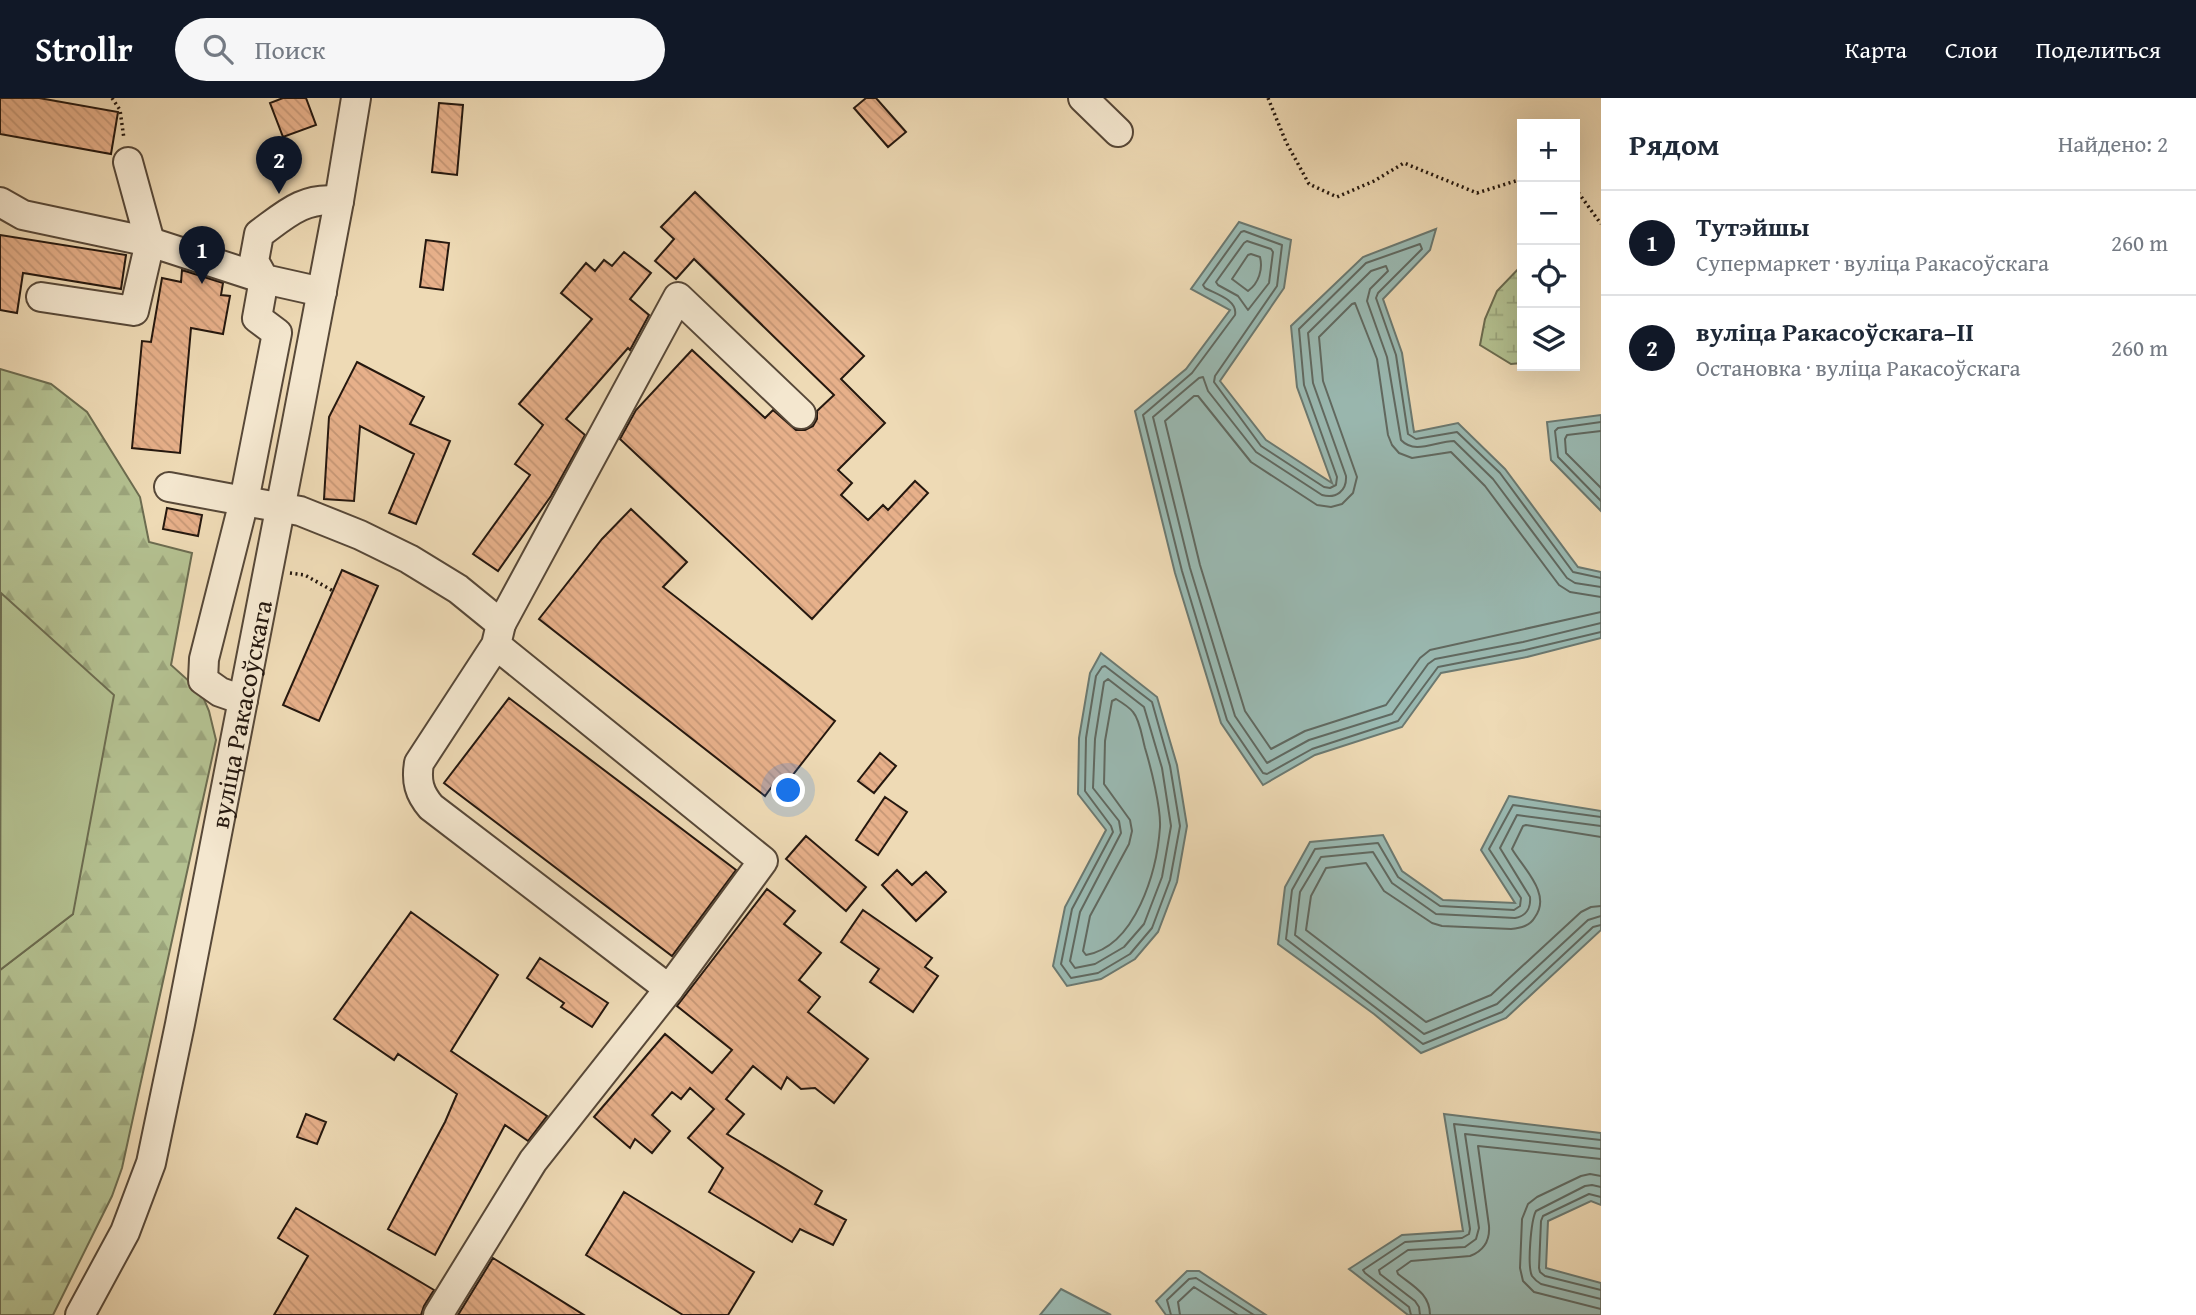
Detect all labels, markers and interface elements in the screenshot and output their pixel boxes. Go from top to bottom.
search box [175,18,665,81]
text: Strollr [35,25,133,73]
icon: search [199,30,237,68]
text: Поиск [255,30,325,69]
text: Карта [1845,32,1907,67]
text: Слои [1945,32,1998,67]
text: Поделиться [2036,32,2161,67]
map controls [1517,119,1580,371]
button: + [1517,119,1580,182]
text: Рядом [1629,122,1720,166]
text: Найдено: 2 [2058,127,2168,160]
pin: 2 [256,136,302,194]
button: − [1517,182,1580,245]
text: Тутэйшы [1696,207,1809,246]
pin: 1 [179,226,225,284]
text: 1 [1646,226,1658,259]
text: 260 m [2111,226,2168,259]
button: locate [1517,245,1580,308]
text: Супермаркет · вуліца Ракасоўскага [1696,246,2049,279]
button: layers [1517,308,1580,371]
text: вуліца Ракасоўскага–II [1696,312,1974,351]
text: 2 [1646,331,1658,364]
text: 260 m [2111,331,2168,364]
text: Остановка · вуліца Ракасоўскага [1696,351,2020,384]
street label: вуліца Ракасоўскага [199,596,282,831]
your location [771,773,805,807]

